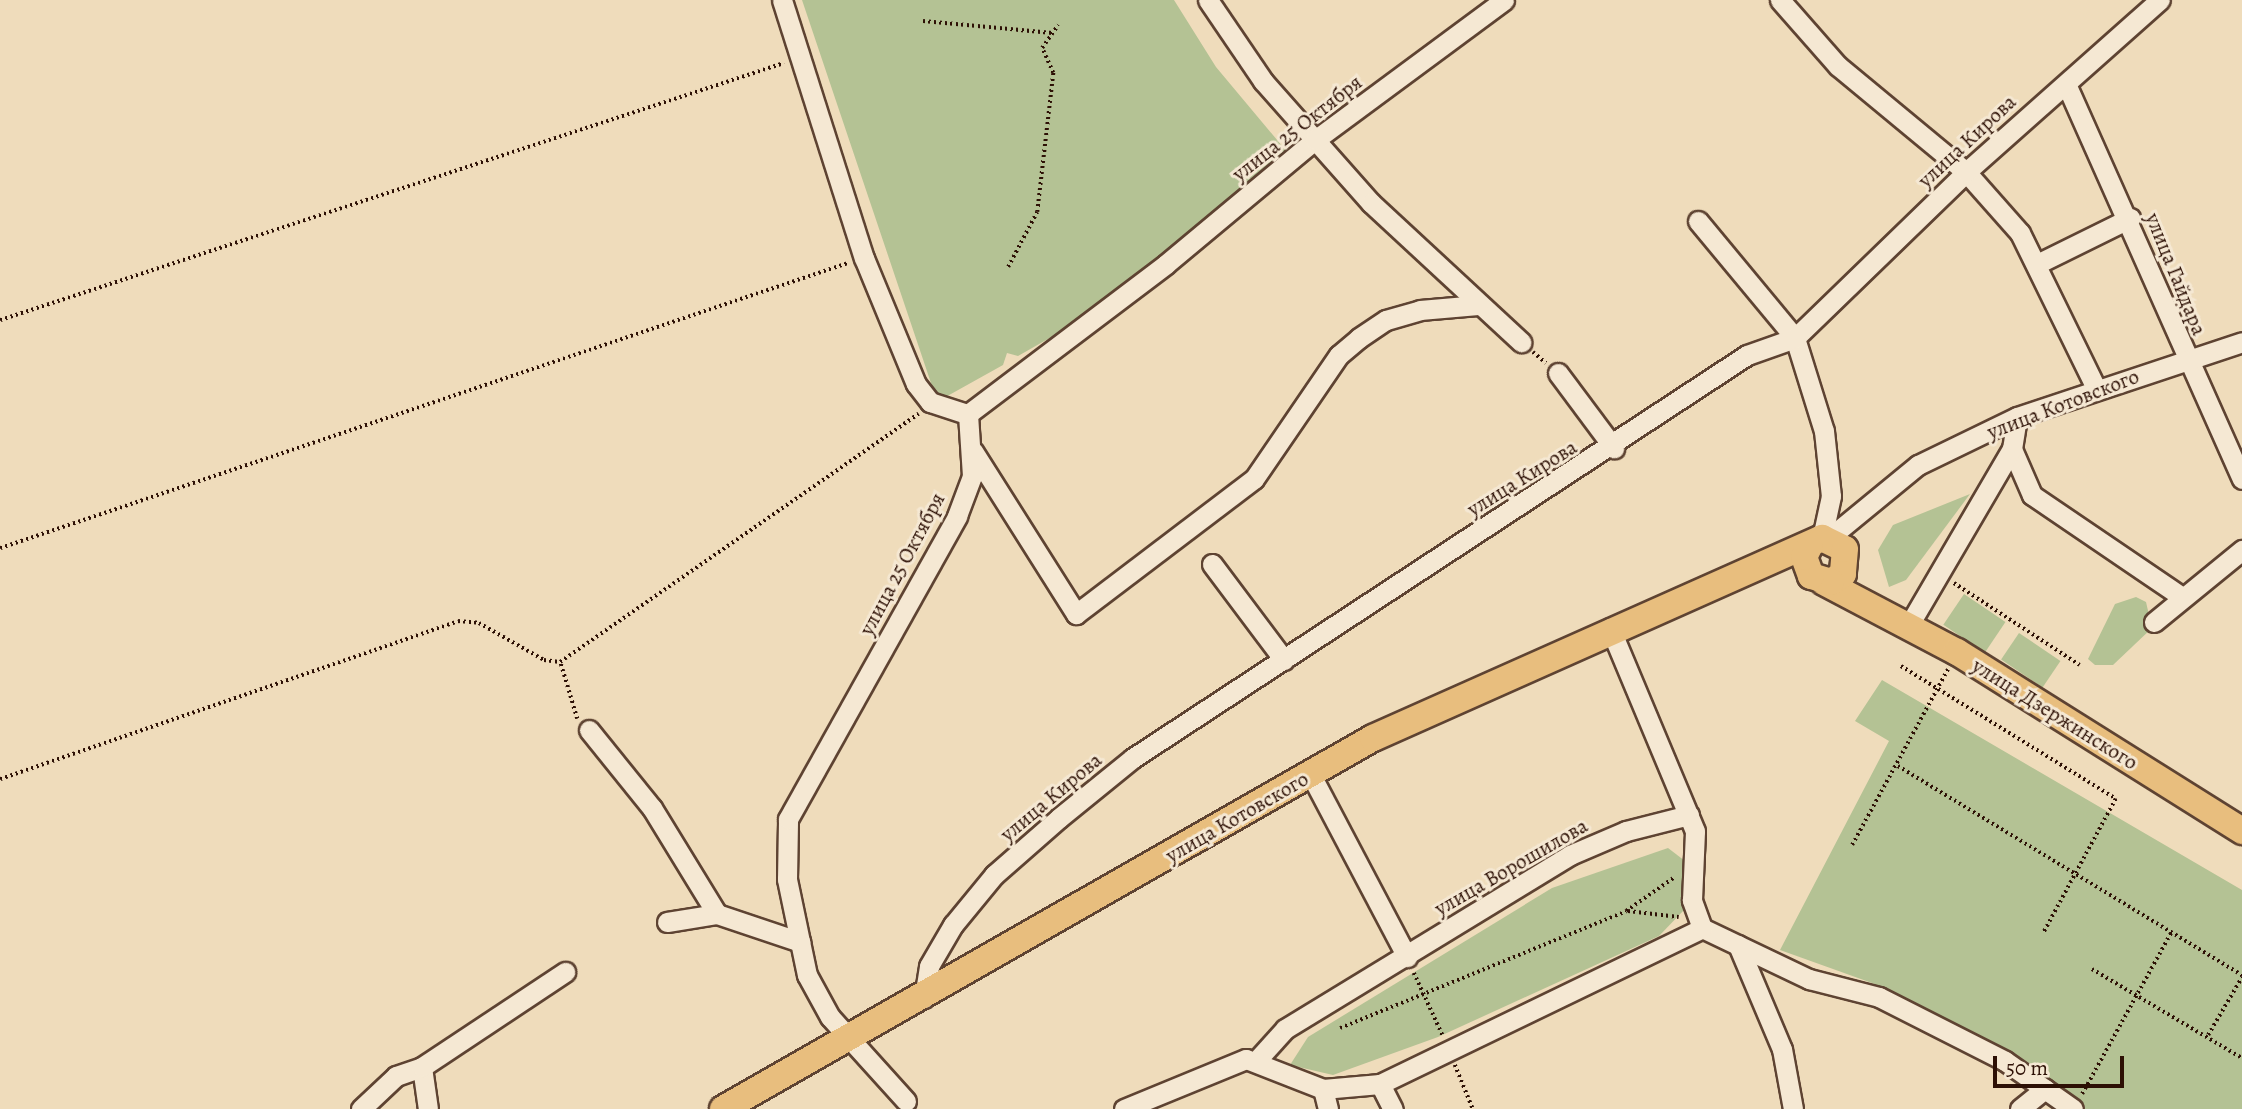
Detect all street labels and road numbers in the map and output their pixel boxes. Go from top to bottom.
street label: улица 25 Октября [1227,70,1367,186]
street label: улица Кирова [1913,89,2021,193]
street label: улица Гайдара [2140,209,2212,339]
street label: улица Котовского [1983,363,2143,445]
street label: улица Кирова [1462,434,1582,522]
street label: улица 25 Октября [854,488,950,640]
street label: улица Дзержинского [1968,653,2142,775]
street label: улица Кирова [995,747,1107,847]
street label: улица Котовского [1161,766,1313,868]
street label: улица Ворошилова [1430,813,1592,921]

